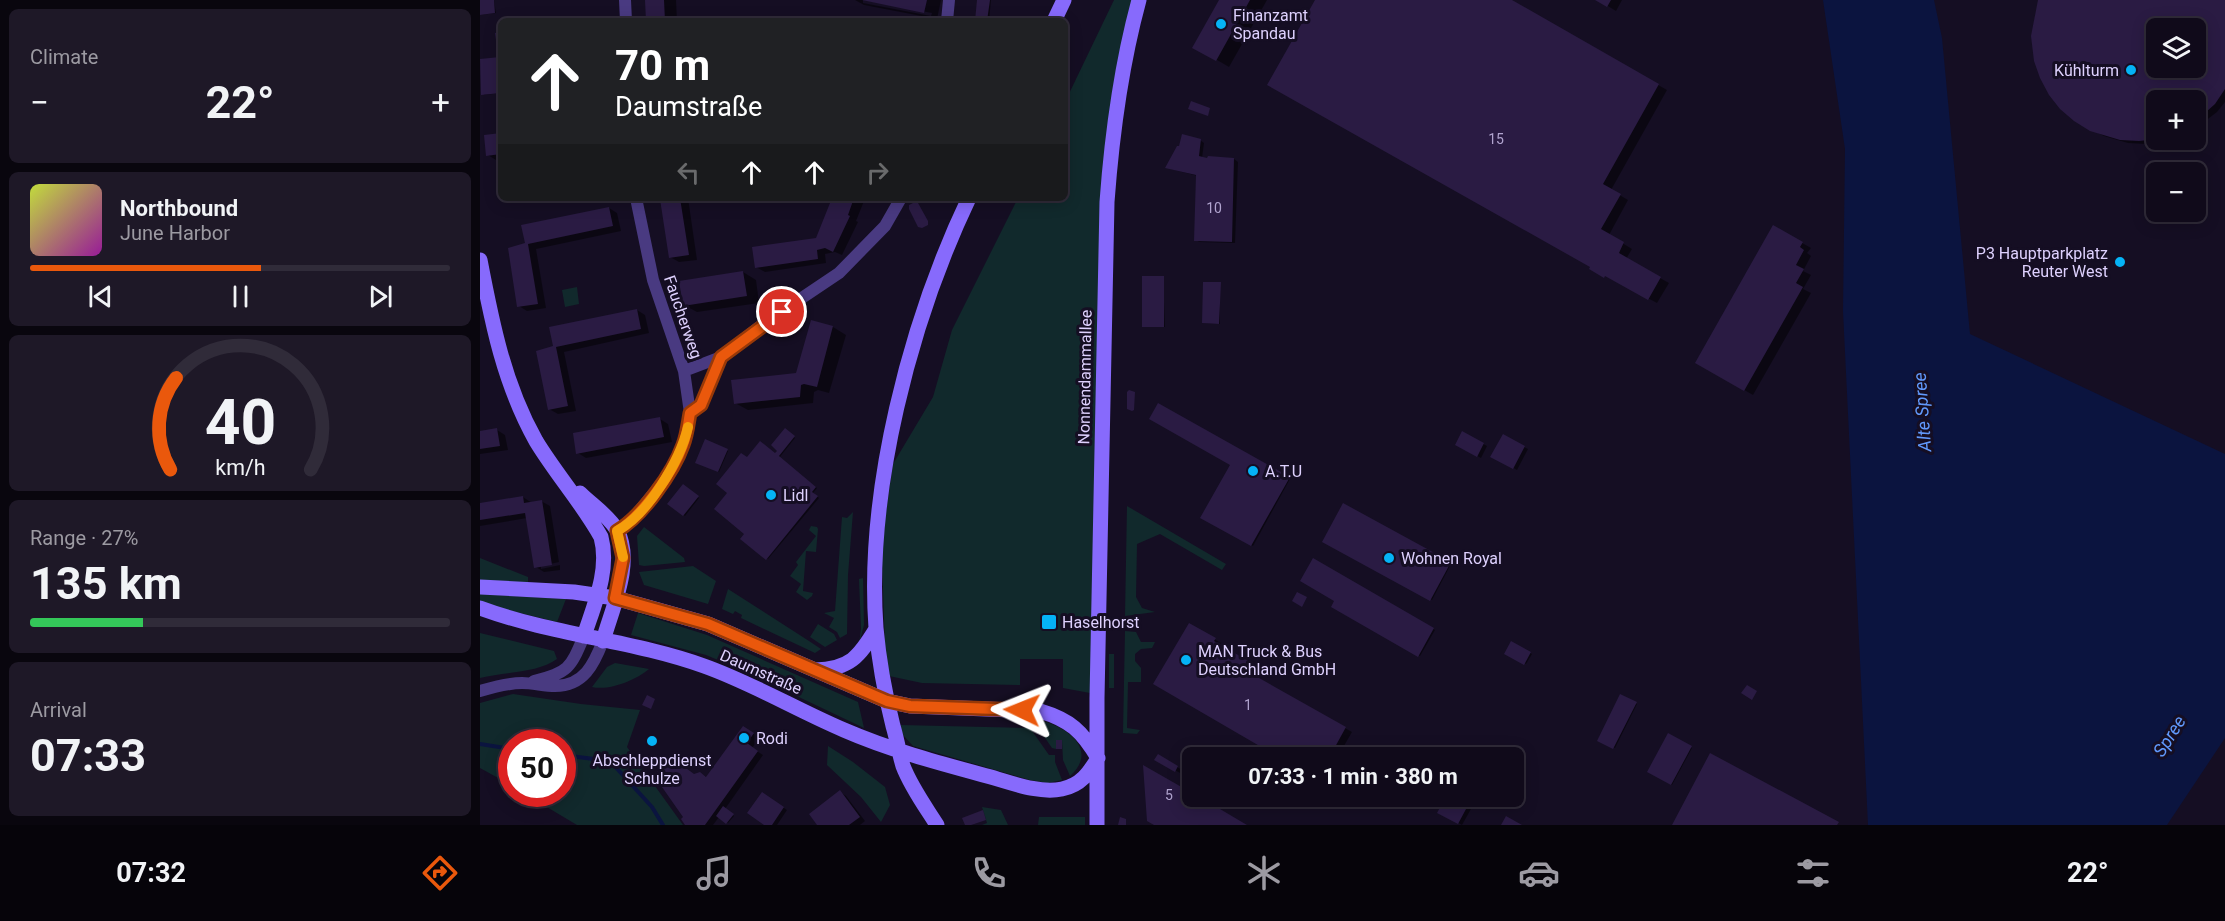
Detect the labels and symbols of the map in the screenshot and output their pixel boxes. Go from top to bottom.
place label: Finanzamt Spandau [1233,6,1308,43]
marker: Finanzamt Spandau [1214,17,1228,31]
place label: Kühlturm [2054,61,2119,80]
marker: Kühlturm [2124,63,2138,77]
house number: 15 [1488,131,1504,147]
house number: 10 [1206,200,1222,216]
place label: P3 Hauptparkplatz Reuter West [1976,244,2108,281]
marker: P3 Hauptparkplatz Reuter West [2113,255,2127,269]
street label: Faucherweg [660,273,706,361]
pin [756,286,807,337]
street label: Nonnendammallee [1074,309,1096,445]
water label: Alte Spree [1909,372,1935,453]
place label: A.T.U [1265,462,1302,481]
marker: A.T.U [1246,464,1260,478]
place label: Lidl [783,486,808,505]
marker: Lidl [764,488,778,502]
place label: Wohnen Royal [1401,549,1502,568]
marker: Wohnen Royal [1382,551,1396,565]
marker: Haselhorst [1040,613,1058,631]
place label: Haselhorst [1062,613,1140,632]
place label: MAN Truck & Bus Deutschland GmbH [1198,642,1336,679]
street label: Daumstraße [717,646,805,698]
marker: MAN Truck & Bus Deutschland GmbH [1179,653,1193,667]
position arrow [990,678,1054,742]
house number: 1 [1244,697,1252,713]
water label: Spree [2148,712,2190,760]
speed limit sign: 50 [498,729,576,807]
place label: Rodi [756,729,788,748]
marker: Rodi [737,731,751,745]
marker: Abschleppdienst Schulze [645,734,659,748]
place label: Abschleppdienst Schulze [593,751,711,788]
house number: 5 [1165,787,1173,803]

